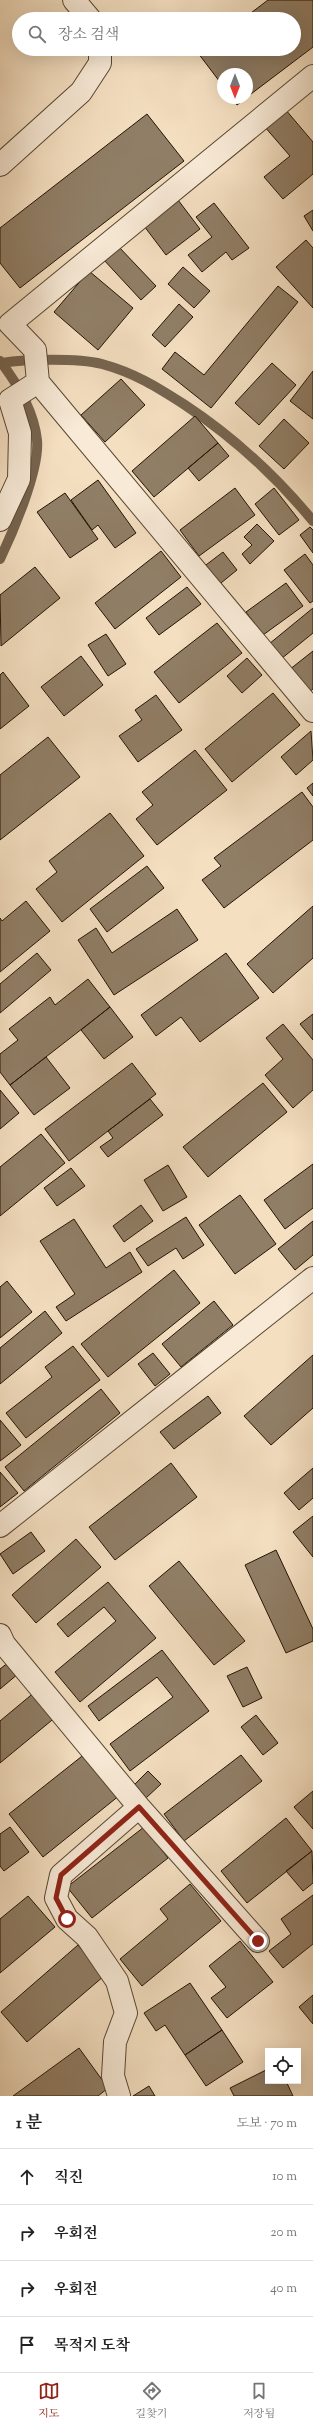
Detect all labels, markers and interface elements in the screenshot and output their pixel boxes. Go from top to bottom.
search box [12,12,301,56]
icon: search [26,23,48,45]
text: 장소 검색 [58,25,119,46]
north arrow [217,68,253,104]
route start [58,1910,76,1928]
route end [249,1932,267,1950]
map controls [265,2048,301,2084]
button: locate [265,2048,301,2084]
text: 1 분 [16,2112,42,2136]
text: 도보 · 70 m [236,2115,297,2133]
icon: ahead [16,2166,38,2188]
text: 직진 [54,2168,83,2189]
text: 10 m [272,2168,297,2186]
icon: right [16,2222,38,2244]
text: 우회전 [54,2224,97,2245]
text: 20 m [271,2224,297,2242]
icon: right [16,2278,38,2300]
text: 우회전 [54,2280,97,2301]
text: 40 m [270,2280,297,2298]
icon: arrive [16,2334,38,2356]
text: 목적지 도착 [54,2336,130,2357]
tab: 지도 [38,2380,60,2422]
tab: 길찾기 [136,2380,167,2422]
tab: 저장됨 [243,2380,275,2422]

